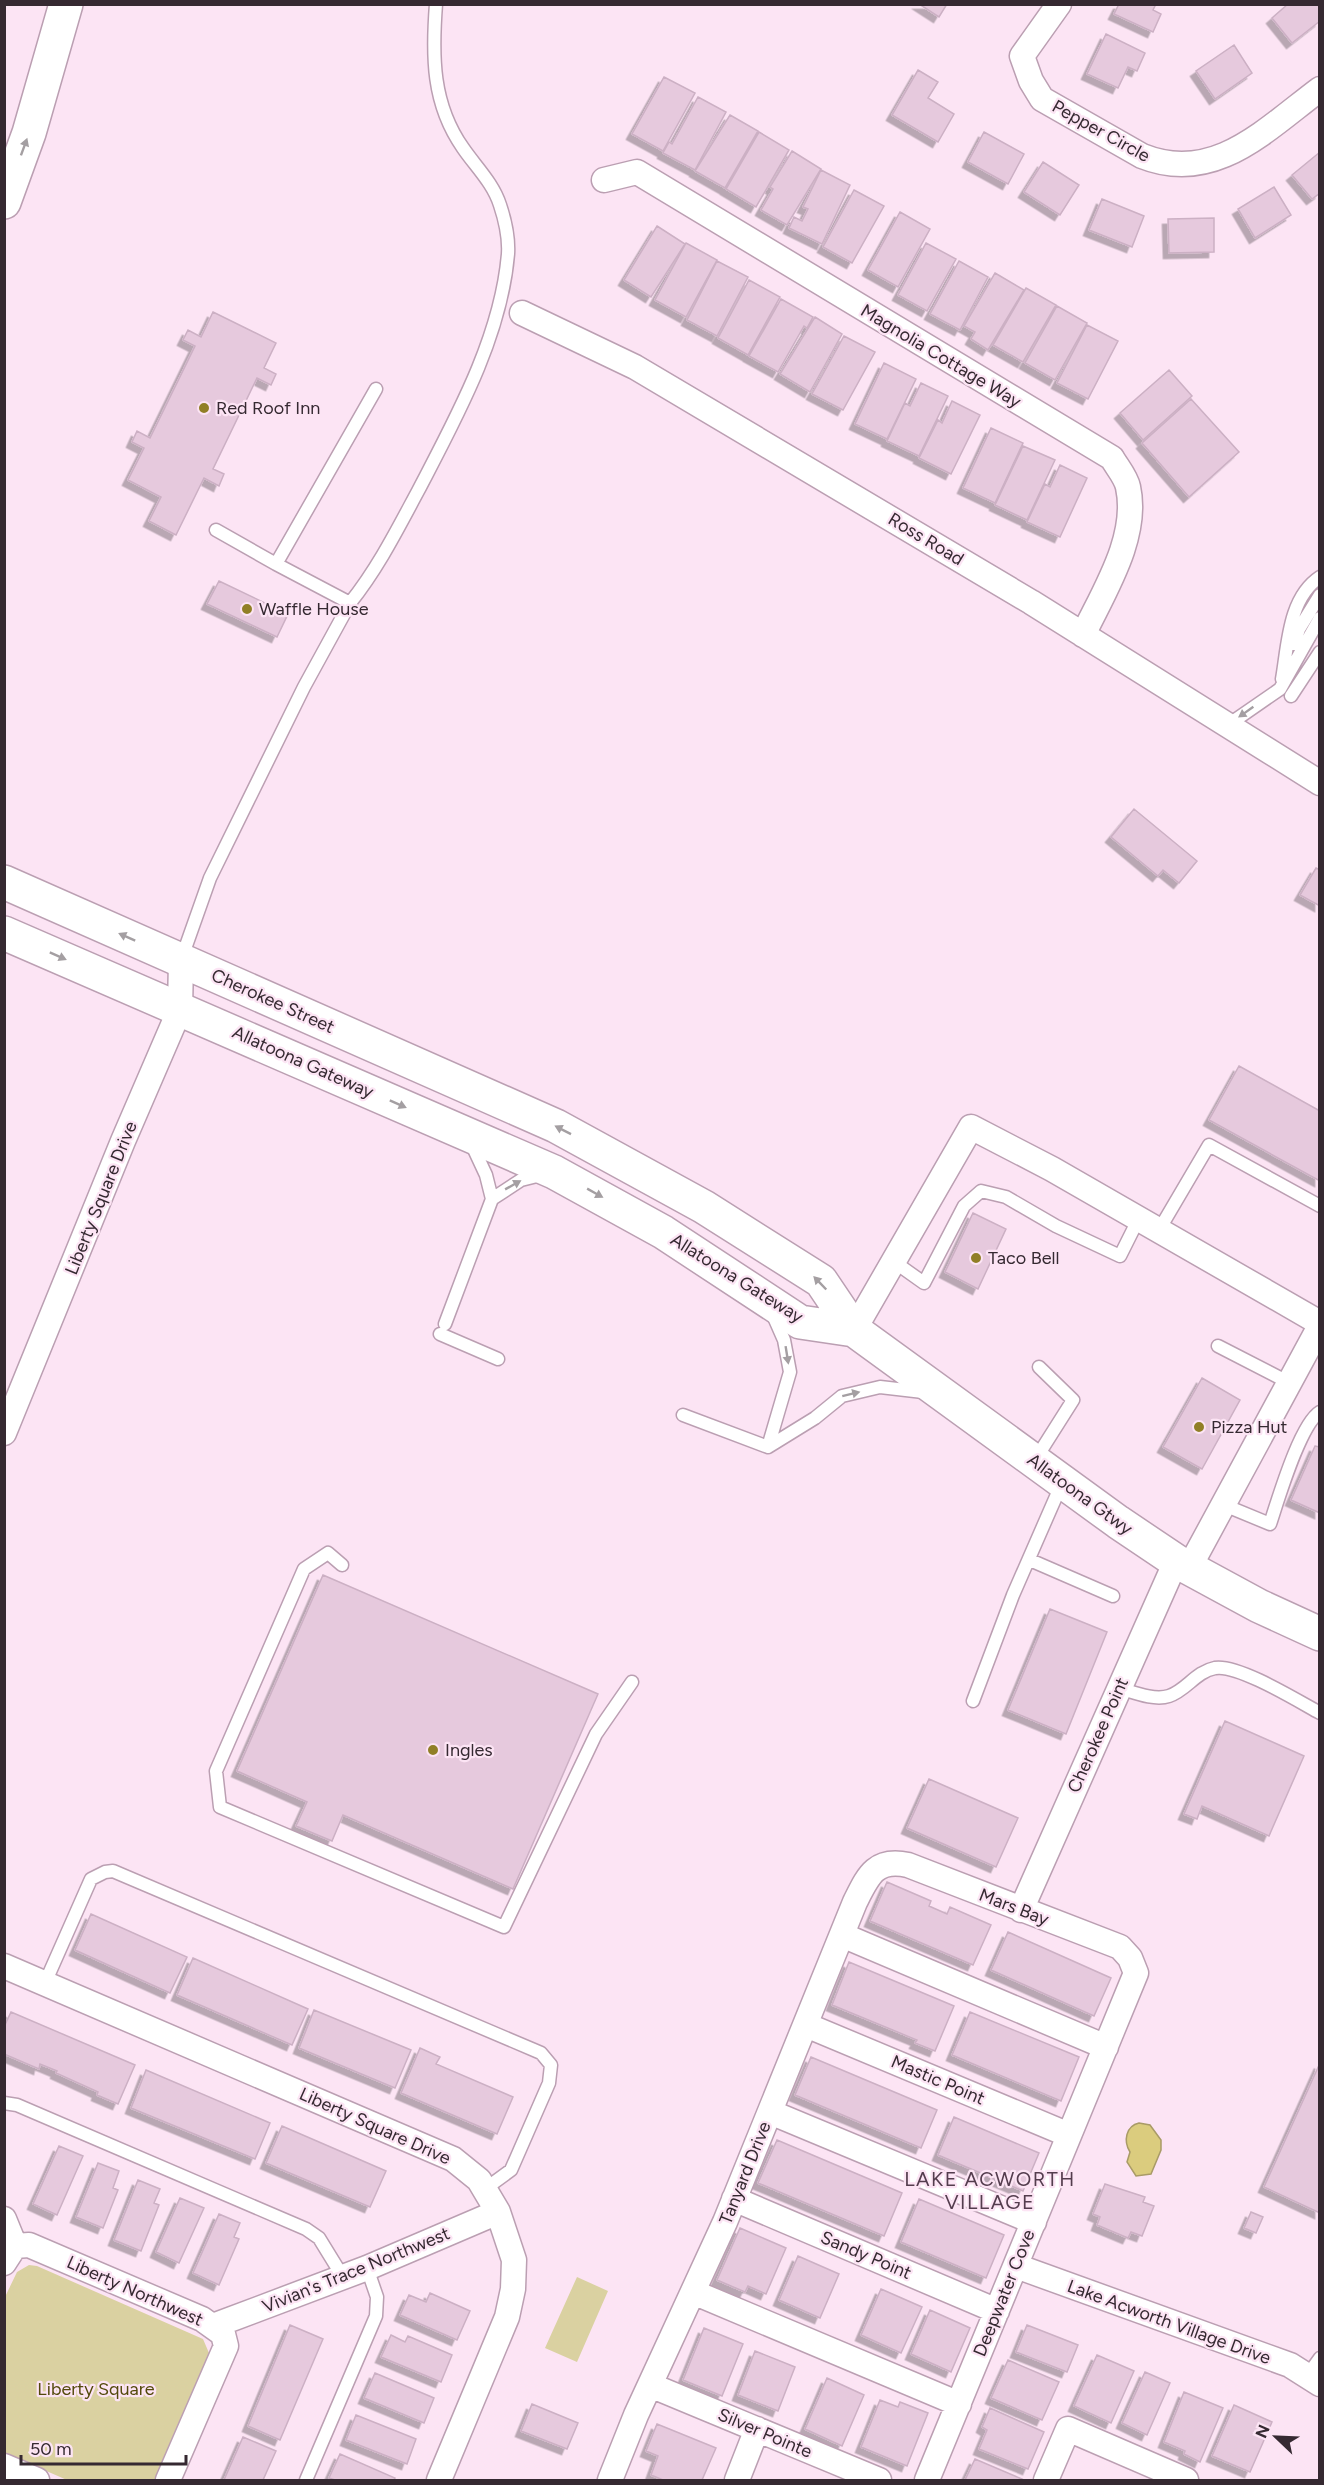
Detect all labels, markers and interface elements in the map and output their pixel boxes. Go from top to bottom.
street label: Pepper Circle [1048,95,1154,167]
one-way arrow [20,138,30,156]
street label: Magnolia Cottage Way [857,299,1026,413]
place label: Red Roof Inn [216,397,320,419]
marker: Red Roof Inn [197,401,211,415]
street label: Ross Road [884,508,968,570]
place label: Waffle House [259,598,369,620]
marker: Waffle House [240,602,254,616]
one-way arrow [1239,706,1255,718]
one-way arrow [118,932,136,942]
one-way arrow [49,952,67,962]
street label: Cherokee Street [208,964,338,1038]
street label: Allatoona Gateway [229,1021,377,1103]
one-way arrow [390,1099,408,1109]
street label: Liberty Square Drive [60,1118,142,1278]
one-way arrow [555,1125,572,1134]
one-way arrow [505,1180,522,1190]
one-way arrow [587,1188,604,1198]
street label: Allatoona Gateway [667,1228,808,1328]
place label: Taco Bell [988,1247,1059,1269]
marker: Taco Bell [969,1251,983,1265]
one-way arrow [813,1276,827,1291]
one-way arrow [783,1345,792,1364]
one-way arrow [842,1388,860,1398]
place label: Pizza Hut [1211,1416,1287,1438]
marker: Pizza Hut [1192,1420,1206,1434]
street label: Allatoona Gtwy [1023,1448,1137,1540]
street label: Cherokee Point [1063,1674,1133,1796]
place label: Ingles [445,1739,493,1761]
marker: Ingles [426,1743,440,1757]
street label: Mars Bay [976,1884,1052,1931]
street label: Mastic Point [888,2050,988,2110]
street label: Liberty Square Drive [296,2083,454,2169]
street label: Tanyard Drive [714,2118,776,2228]
district label: LAKE ACWORTH VILLAGE [904,2167,1076,2214]
street label: Vivian's Trace Northwest [259,2222,453,2318]
street label: Sandy Point [817,2226,915,2284]
street label: Deepwater Cove [969,2226,1040,2360]
street label: Liberty Northwest [63,2251,207,2331]
street label: Lake Acworth Village Drive [1064,2275,1274,2369]
park label: Liberty Square [37,2378,155,2400]
street label: Silver Pointe [715,2403,816,2463]
north arrow [1246,2407,1306,2467]
text: N [1251,2422,1274,2441]
scale bar [21,2428,186,2466]
text: 50 m [30,2438,72,2460]

